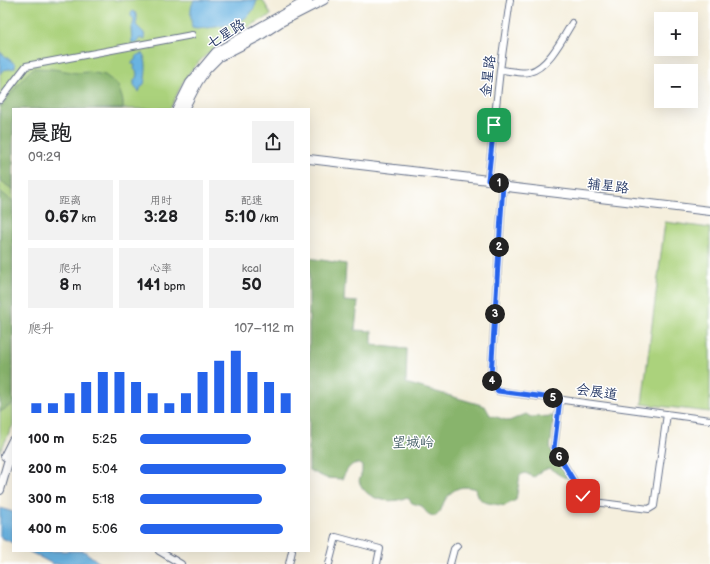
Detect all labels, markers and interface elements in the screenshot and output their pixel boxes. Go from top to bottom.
map controls [654,12,698,108]
button: + [654,12,698,56]
street label: 七星路 [204,16,248,52]
street label: 金星路 [477,54,499,98]
button: − [654,64,698,108]
pin [477,108,511,142]
icon: arrive [483,114,505,136]
text: 晨跑 [28,120,72,147]
button: share [252,121,294,163]
text: 09:29 [28,149,61,165]
pin: 1 [489,173,509,193]
street label: 辅星路 [586,175,630,197]
text: 1 [497,176,501,189]
text: 距离 [59,194,81,207]
text: 用时 [150,194,172,207]
text: 配速 [241,194,263,207]
text: 0.67 [45,207,79,227]
text: 3:28 [144,207,178,227]
text: 5:10 [225,207,256,227]
text: km [79,212,96,225]
text: /km [256,212,279,225]
pin: 2 [489,237,509,257]
text: 2 [496,240,502,253]
text: 爬升 [59,262,81,275]
text: 心率 [150,262,172,275]
text: kcal [242,262,262,275]
text: 8 [59,275,69,295]
text: 141 [137,275,161,295]
text: 50 [241,275,262,295]
text: m [69,280,81,293]
text: bpm [161,280,185,293]
pin: 3 [485,304,505,324]
text: 3 [492,307,498,320]
text: 107–112 m [234,320,294,336]
text: 爬升 [28,321,54,337]
pin: 4 [482,371,502,391]
text: 4 [489,374,495,387]
street label: 会展道 [575,381,619,403]
pin: 5 [543,388,563,408]
text: 5 [550,391,556,404]
text: 100 m [28,431,64,447]
text: 5:25 [92,431,117,447]
park label: 望城岭 [392,434,434,451]
pin: 6 [549,447,569,467]
text: 6 [556,450,562,463]
text: 200 m [28,461,66,477]
text: 5:04 [92,461,118,477]
pin [566,479,600,513]
icon: check [572,485,594,507]
text: 300 m [28,491,66,507]
text: 5:18 [92,491,115,507]
text: 400 m [28,521,66,537]
text: 5:06 [92,521,118,537]

